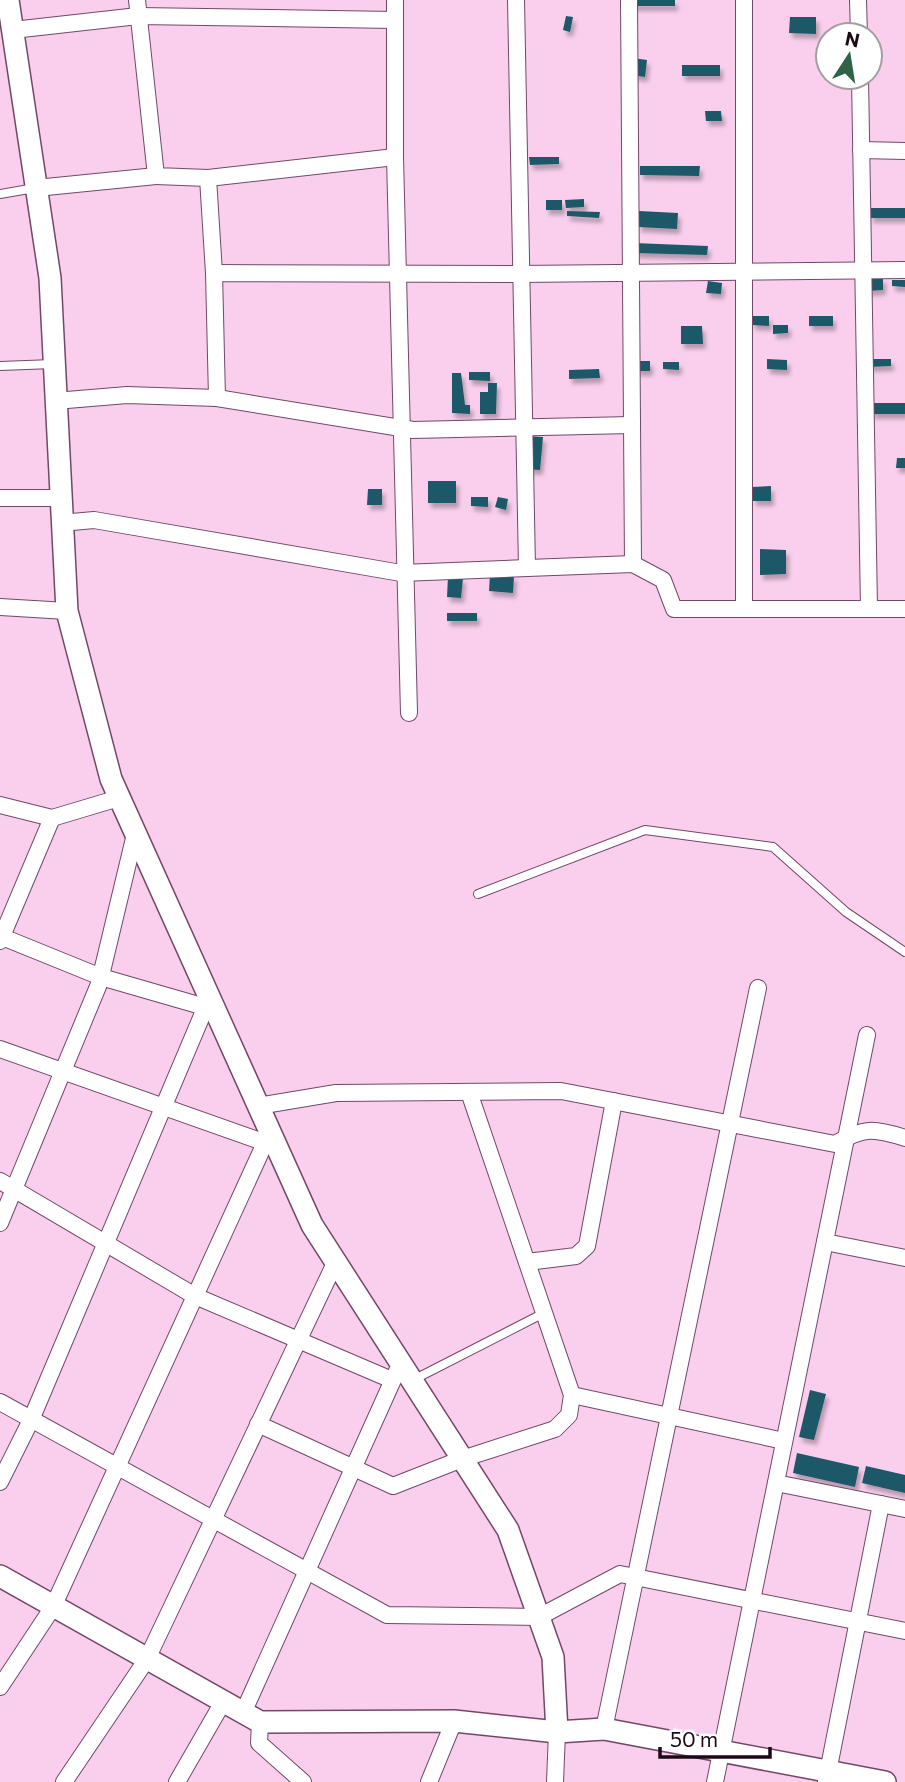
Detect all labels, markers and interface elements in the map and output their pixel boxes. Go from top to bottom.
north arrow [814,21,884,91]
text: N [843,26,862,52]
scale bar [660,1716,770,1760]
text: 50 m [670,1726,718,1751]

